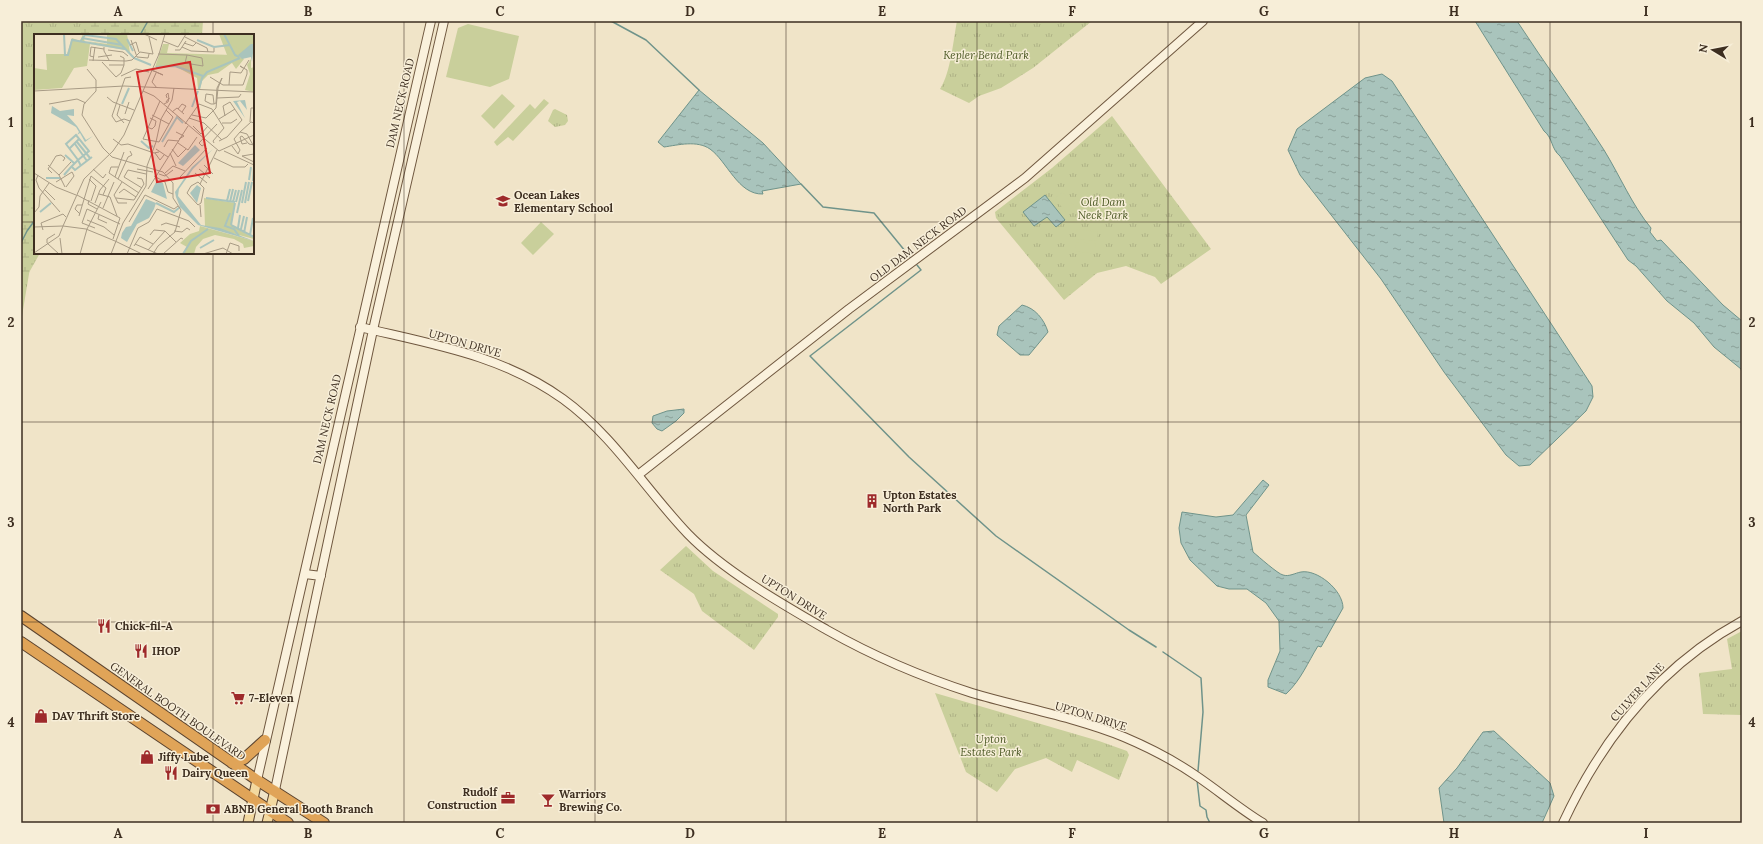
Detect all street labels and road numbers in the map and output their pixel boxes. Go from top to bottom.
street label: DAM NECK ROAD [383,57,417,149]
street label: OLD DAM NECK ROAD [867,203,969,285]
street label: UPTON DRIVE [427,326,503,360]
street label: DAM NECK ROAD [310,373,344,465]
street label: UPTON DRIVE [759,571,829,623]
street label: GENERAL BOOTH BOULEVARD [107,659,249,763]
street label: CULVER LANE [1607,660,1667,724]
street label: UPTON DRIVE [1053,698,1129,734]

